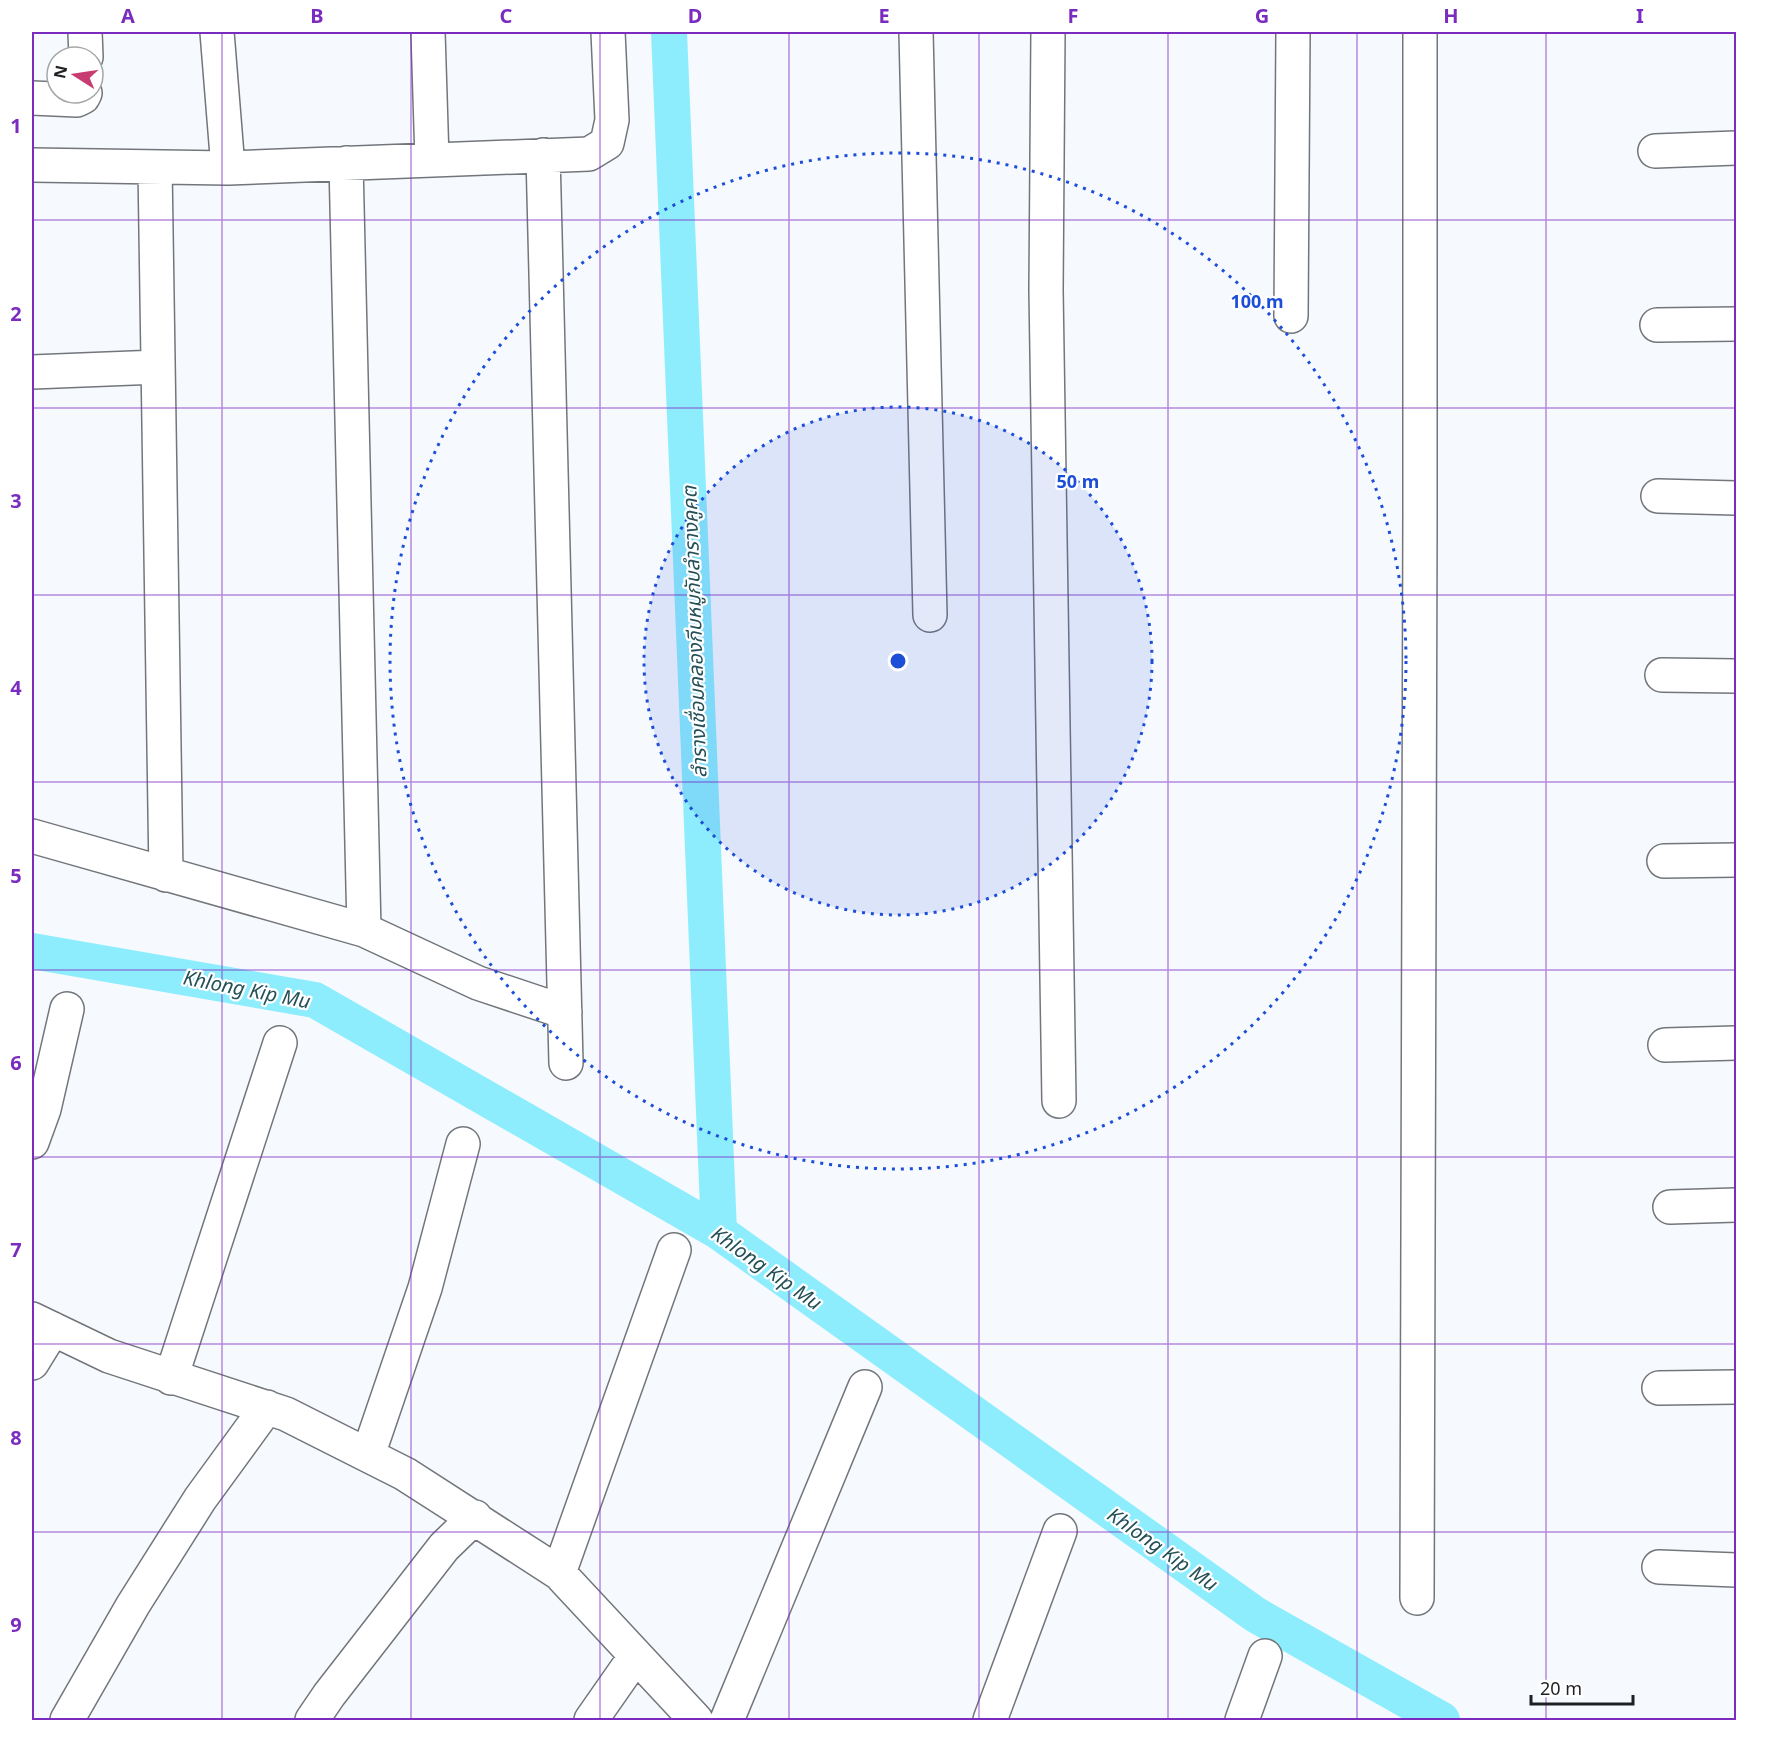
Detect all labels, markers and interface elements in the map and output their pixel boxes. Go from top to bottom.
text: A [121,2,135,29]
text: B [310,2,324,29]
text: C [500,2,513,29]
text: D [688,2,702,29]
text: E [878,2,890,29]
text: F [1068,2,1078,29]
text: G [1255,2,1269,29]
text: H [1443,2,1459,29]
text: I [1636,2,1644,29]
north arrow [45,45,105,105]
text: N [48,63,72,81]
text: 1 [10,112,22,139]
text: 100 m [1230,289,1284,313]
text: 2 [10,300,22,327]
text: 50 m [1057,469,1099,493]
water label: ลำรางเชื่อมคลองกีบหมูกับลำรางคูคต [675,484,713,778]
text: 3 [10,487,22,514]
centre of rings [888,651,908,671]
text: 4 [10,674,22,701]
text: 5 [10,862,22,889]
water label: Khlong Kip Mu [181,963,313,1015]
text: 6 [10,1049,22,1076]
water label: Khlong Kip Mu [706,1220,828,1316]
text: 7 [10,1236,22,1263]
text: 8 [10,1424,22,1451]
water label: Khlong Kip Mu [1102,1501,1224,1597]
text: 9 [10,1611,22,1638]
scale bar [1531,1668,1633,1706]
text: 20 m [1540,1676,1582,1700]

